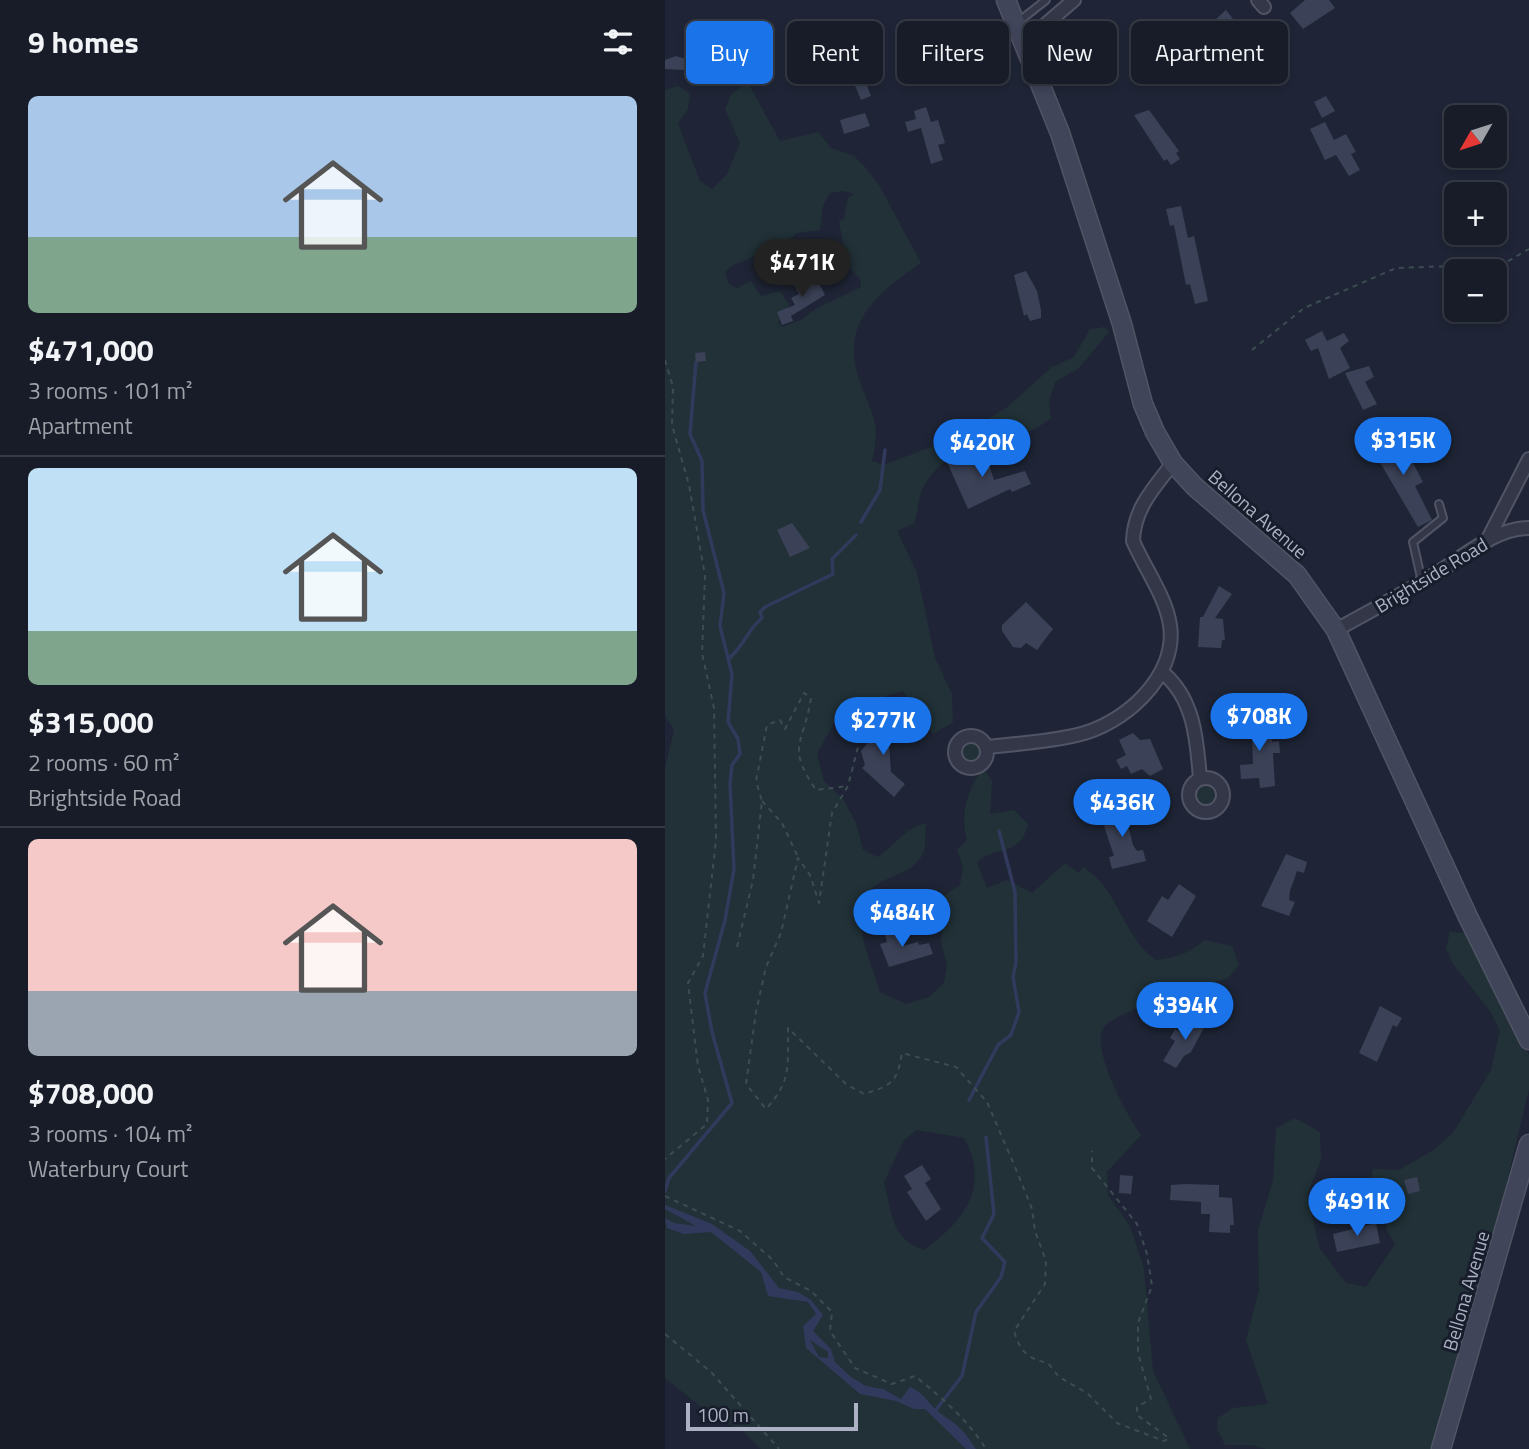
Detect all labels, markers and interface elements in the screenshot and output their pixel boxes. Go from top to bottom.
text: 9 homes [28,19,139,65]
chip: Buy [686,21,773,84]
chip: Rent [787,21,883,84]
chip: Filters [897,21,1009,84]
chip: New [1023,21,1117,84]
chip: Apartment [1131,21,1288,84]
icon: filters [599,23,637,61]
north arrow [1444,105,1507,168]
map controls [1444,105,1507,322]
icon: home [270,142,396,268]
button: + [1444,182,1507,245]
pin: $471K [753,240,851,299]
text: $471K [769,244,835,279]
button: − [1444,259,1507,322]
text: $471,000 [28,327,154,373]
text: 3 rooms · 101 m² [28,373,192,408]
text: Apartment [28,408,133,443]
pin: $315K [1354,418,1452,477]
pin: $420K [933,420,1031,479]
text: $315K [1370,422,1436,457]
text: $420K [949,424,1015,459]
street label: Bellona Avenue [1202,462,1314,565]
icon: home [270,514,396,640]
street label: Brightside Road [1369,529,1493,620]
pin: $708K [1210,694,1308,753]
pin: $277K [834,698,932,757]
text: $708K [1226,698,1292,733]
text: $315,000 [28,699,154,745]
text: $277K [850,702,916,737]
text: 2 rooms · 60 m² [28,745,179,780]
text: Brightside Road [28,780,182,815]
pin: $436K [1073,780,1171,839]
text: $436K [1089,784,1155,819]
icon: home [270,885,396,1011]
pin: $484K [853,890,951,949]
text: $484K [869,894,935,929]
pin: $394K [1136,982,1234,1042]
text: $394K [1152,987,1218,1022]
text: $708,000 [28,1070,154,1116]
text: 3 rooms · 104 m² [28,1116,192,1151]
text: Waterbury Court [28,1151,188,1186]
pin: $491K [1308,1178,1406,1238]
text: $491K [1324,1183,1390,1218]
street label: Bellona Avenue [1435,1228,1496,1354]
scale bar [686,1400,857,1432]
text: 100 m [697,1400,749,1429]

